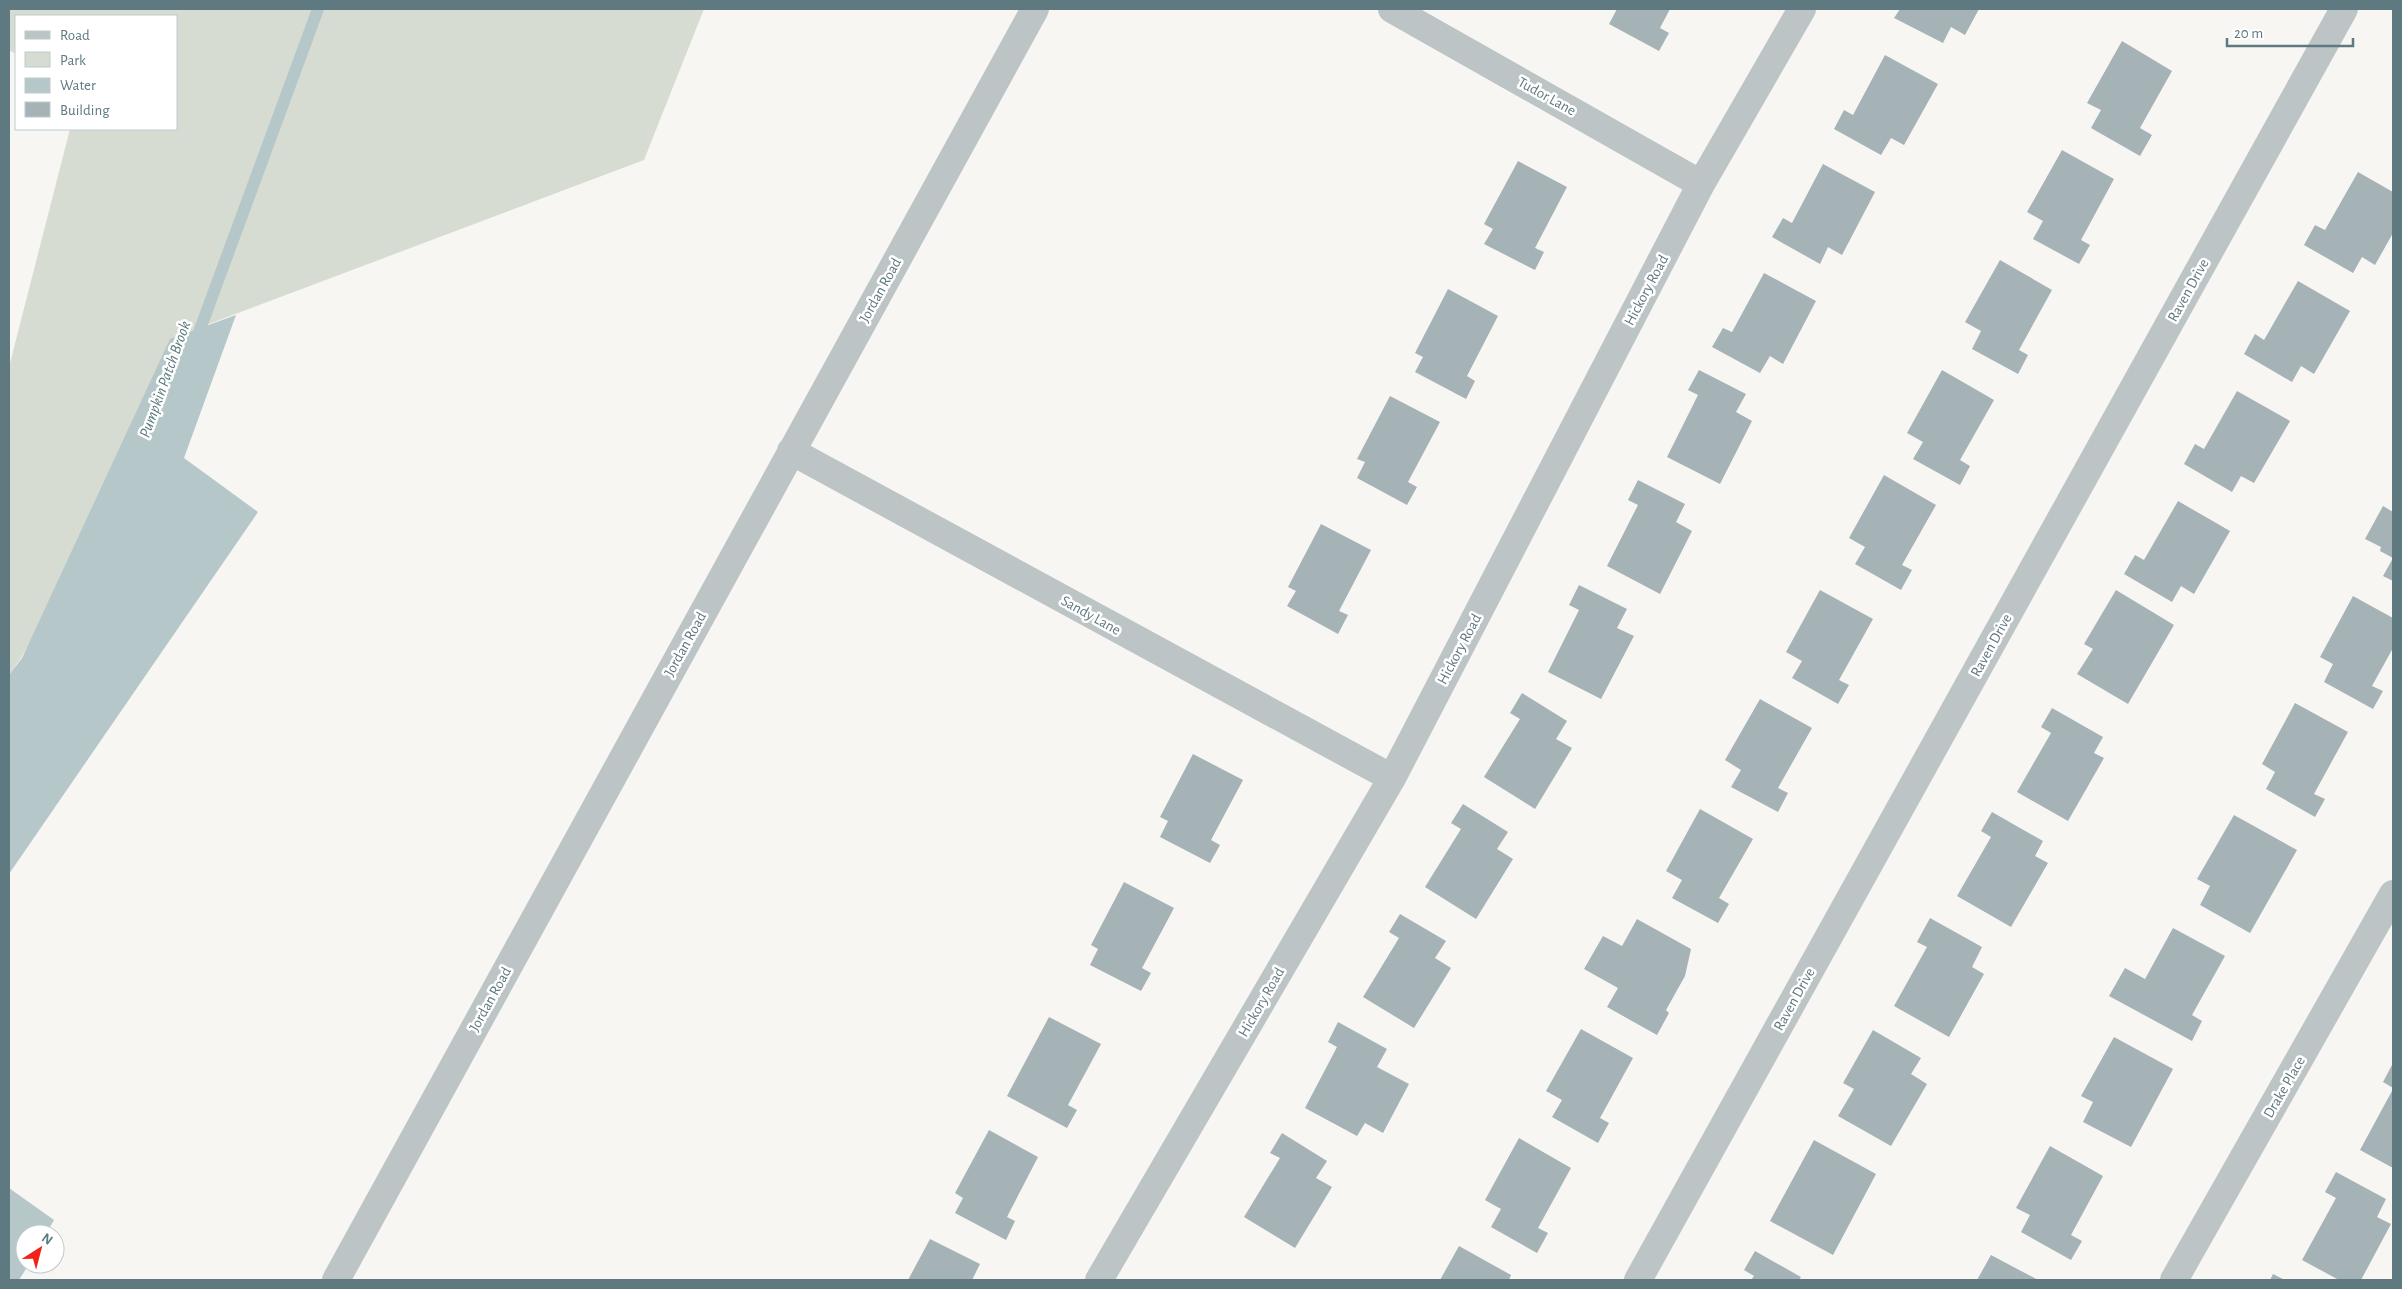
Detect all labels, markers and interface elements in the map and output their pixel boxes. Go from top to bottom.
legend [15,15,178,130]
scale bar [2227,15,2353,47]
text: 20 m [2234,26,2263,41]
text: Road [60,28,90,43]
text: Park [60,53,86,68]
street label: Tudor Lane [1515,74,1578,119]
text: Water [60,78,96,93]
text: Building [60,103,110,118]
street label: Hickory Road [1622,252,1671,328]
street label: Jordan Road [857,255,904,325]
street label: Raven Drive [2165,256,2212,324]
water label: Pumpkin Patch Brook [136,319,194,440]
street label: Sandy Lane [1058,593,1123,638]
street label: Jordan Road [662,609,709,679]
street label: Hickory Road [1435,611,1484,687]
street label: Raven Drive [1968,611,2015,679]
street label: Jordan Road [467,964,514,1034]
street label: Hickory Road [1236,965,1287,1039]
street label: Raven Drive [1771,965,1818,1033]
street label: Drake Place [2261,1054,2308,1121]
north arrow [15,1224,65,1274]
text: N [39,1231,55,1248]

